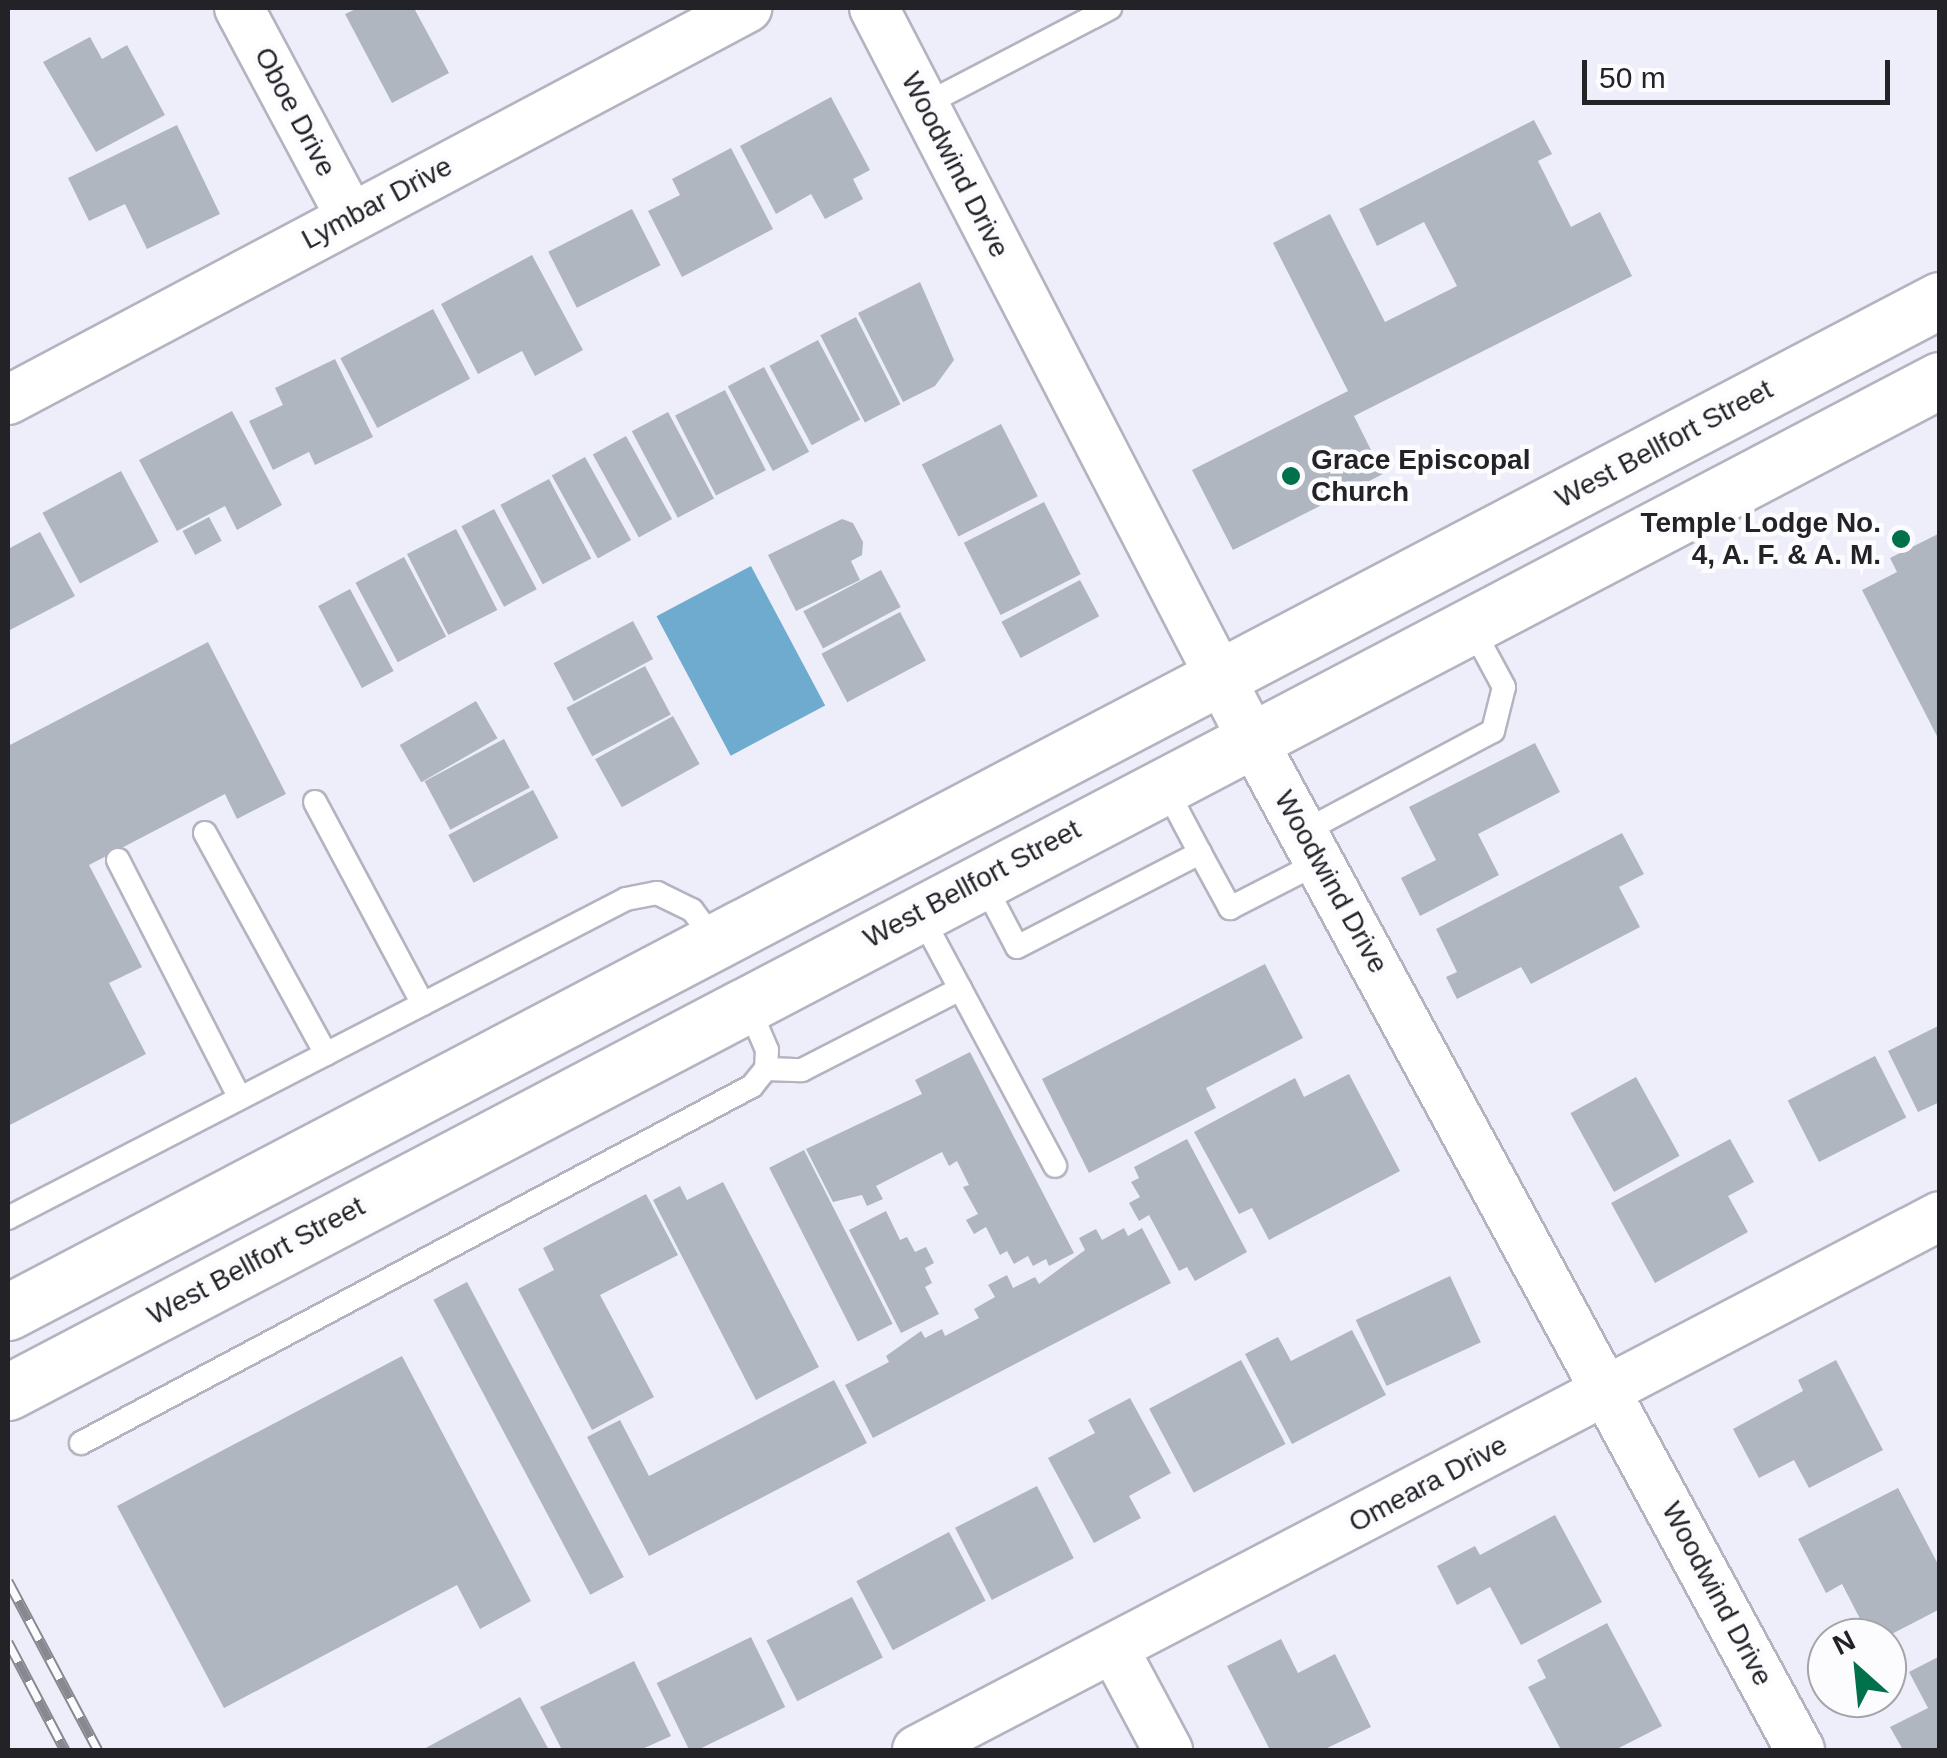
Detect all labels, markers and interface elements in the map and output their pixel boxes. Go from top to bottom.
scale bar [1587,40,1894,102]
street label: Oboe Drive [247,42,343,182]
text: 50 m [1599,61,1666,94]
street label: Woodwind Drive [894,67,1016,263]
street label: Lymbar Drive [296,149,458,257]
street label: West Bellfort Street [1550,373,1778,515]
place label: Grace Episcopal Church [1311,443,1530,509]
marker: Grace Episcopal Church [1280,465,1302,487]
place label: Temple Lodge No. 4, A. F. & A. M. [1640,506,1881,572]
marker: Temple Lodge No. 4, A. F. & A. M. [1890,528,1912,550]
street label: Woodwind Drive [1267,785,1395,979]
street label: West Bellfort Street [858,813,1086,955]
street label: West Bellfort Street [142,1190,370,1332]
street label: Omeara Drive [1343,1428,1513,1540]
street label: Woodwind Drive [1654,1496,1780,1692]
north arrow [1807,1618,1907,1718]
text: N [1828,1624,1860,1661]

